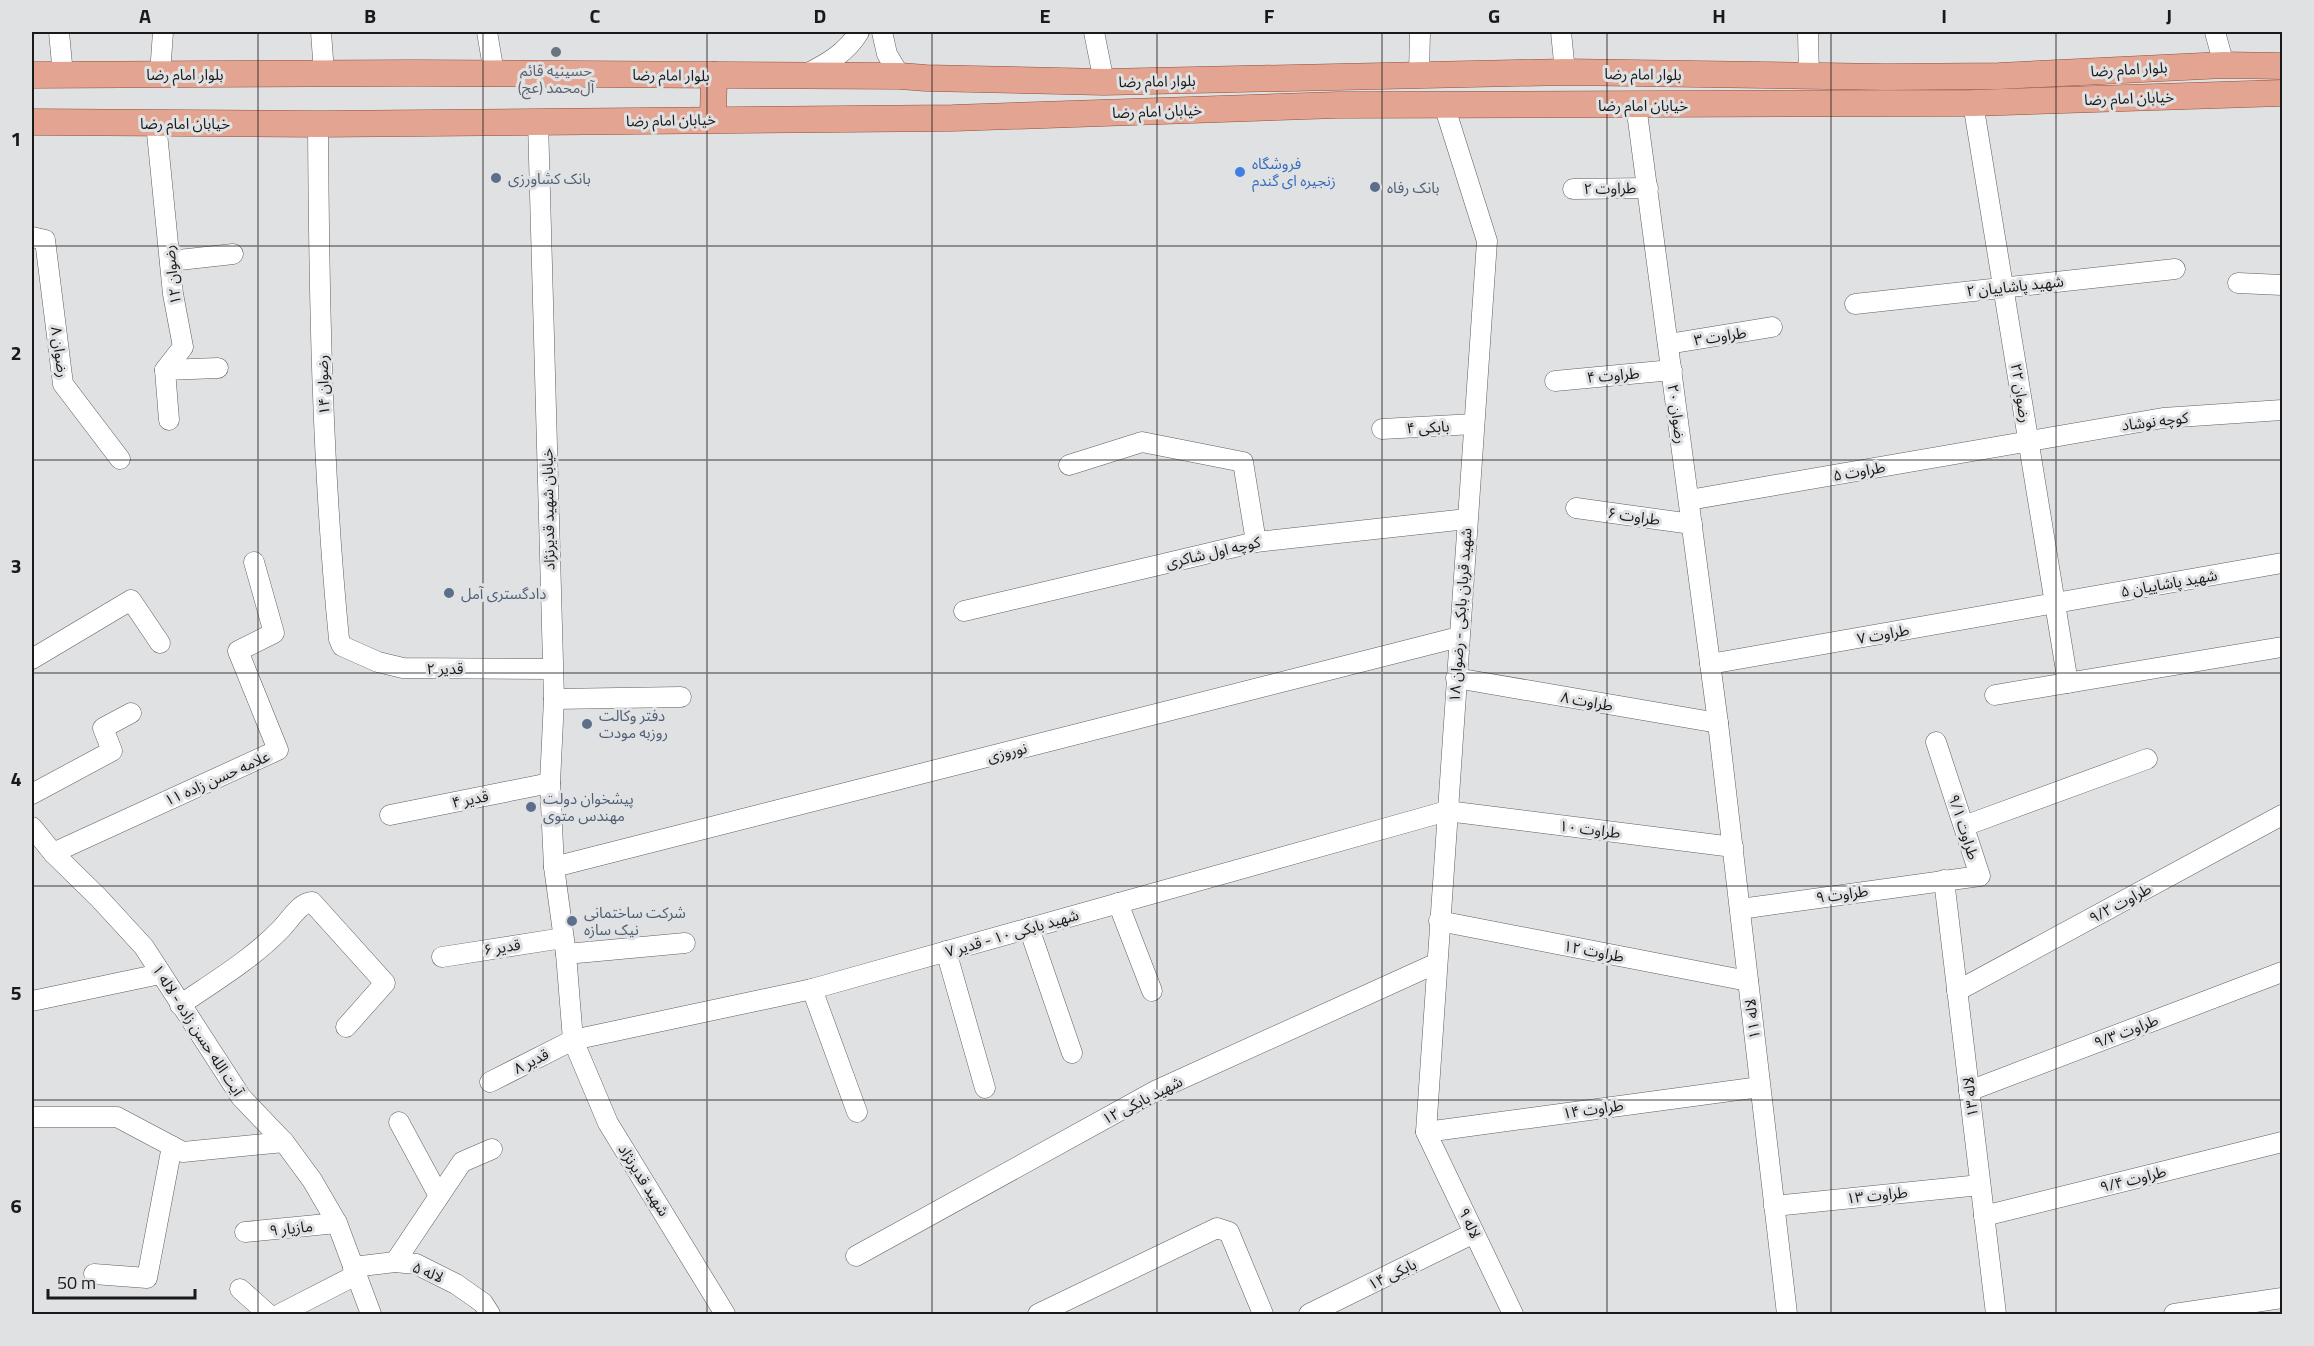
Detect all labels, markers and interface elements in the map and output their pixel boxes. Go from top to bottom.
text: A [139,0,151,31]
text: B [364,0,376,31]
text: C [590,0,601,31]
text: D [814,0,826,31]
text: E [1039,0,1051,31]
text: F [1264,0,1275,31]
text: G [1488,0,1500,31]
text: H [1712,0,1726,31]
text: I [1941,0,1947,31]
text: J [2166,0,2172,31]
marker: حسینیه قائم آل‌محمد (عج) [549,45,563,59]
street label: بلوار امام رضا [2090,55,2168,83]
place label: حسینیه قائم آل‌محمد (عج) [518,59,595,100]
street label: بلوار امام رضا [1604,62,1682,86]
street label: بلوار امام رضا [146,63,224,86]
street label: بلوار امام رضا [632,63,710,87]
street label: بلوار امام رضا [1118,69,1196,93]
street label: خیابان امام رضا [2084,85,2175,111]
street label: خیابان امام رضا [1598,94,1688,117]
street label: خیابان امام رضا [1112,98,1203,124]
street label: خیابان امام رضا [626,108,716,132]
street label: خیابان امام رضا [140,112,230,135]
text: 1 [10,123,22,154]
place label: فروشگاه زنجیره ای گندم [1252,152,1336,192]
marker: فروشگاه زنجیره ای گندم [1233,165,1247,179]
place label: بانک کشاورزی [508,167,591,190]
marker: بانک کشاورزی [489,171,503,185]
place label: بانک رفاه [1387,176,1440,199]
street label: طراوت ۲ [1583,176,1637,200]
marker: بانک رفاه [1368,180,1382,194]
street label: رضوان ۱۲ [157,244,187,306]
street label: شهید پاشاییان ۲ [1965,269,2065,303]
street label: طراوت ۳ [1692,321,1748,351]
street label: رضوان ۸ [45,325,75,379]
text: 2 [10,337,22,368]
street label: رضوان ۱۴ [310,355,336,415]
street label: طراوت ۴ [1586,361,1640,389]
street label: رضوان ۲۲ [2005,362,2037,424]
street label: رضوان ۲۰ [1661,383,1693,445]
street label: کوچه نوشاد [2120,405,2190,437]
street label: بابکی ۴ [1406,414,1450,440]
street label: خيابان شهيد قديرنژاد [535,448,561,570]
street label: طراوت ۵ [1831,455,1887,487]
street label: طراوت ۶ [1606,501,1662,531]
street label: شهید قربان بابکی - رضوان ۱۸ [1442,527,1478,703]
street label: کوچه اول شاکری [1163,530,1263,574]
text: 3 [10,550,22,581]
street label: شهید پاشاییان ۵ [2119,563,2219,603]
place label: دادگستری آمل [461,582,546,605]
marker: دادگستری آمل [442,586,456,600]
street label: طراوت ۷ [1855,618,1911,650]
street label: قدیر ۲ [426,657,464,680]
street label: طراوت ۸ [1559,685,1615,717]
place label: دفتر وکالت روزبه مودت [599,704,668,744]
marker: دفتر وکالت روزبه مودت [580,717,594,731]
street label: نوروزی [985,736,1029,768]
street label: علامه حسن زاده ۱۱ [161,744,274,812]
text: 4 [10,763,22,794]
street label: قدیر ۴ [450,784,491,814]
place label: پیشخوان دولت مهندس متوی [543,787,634,827]
street label: طراوت ۹/۱ [1943,791,1985,863]
marker: پیشخوان دولت مهندس متوی [524,800,538,814]
street label: طراوت ۱۰ [1558,814,1622,844]
street label: طراوت ۹/۲ [2085,877,2155,929]
street label: طراوت ۹ [1814,879,1870,909]
place label: شرکت ساختمانی نیک سازه [584,901,686,941]
street label: شهید بابکی ۱۰ - قدیر ۷ [943,903,1082,963]
marker: شرکت ساختمانی نیک سازه [565,914,579,928]
street label: قدیر ۶ [482,933,522,961]
street label: طراوت ۱۲ [1562,934,1626,968]
street label: آیت الله حسن زاده - لاله ۱ [147,960,250,1101]
text: 5 [10,977,22,1008]
street label: لاله ۱۱ [1738,998,1766,1040]
street label: طراوت ۹/۳ [2090,1008,2162,1054]
street label: قدیر ۸ [509,1042,553,1080]
street label: شهید بابکی ۱۲ [1098,1070,1187,1130]
street label: لاله ۱۳ [1956,1076,1984,1118]
street label: طراوت ۱۴ [1561,1093,1625,1125]
street label: شهید قدیرنژاد [613,1139,675,1221]
street label: طراوت ۹/۴ [2097,1160,2169,1198]
street label: طراوت ۱۳ [1845,1180,1909,1210]
text: 6 [10,1190,22,1221]
street label: لاله ۹ [1453,1204,1487,1242]
street label: مازیار ۹ [268,1214,314,1242]
street label: بابکی ۱۴ [1364,1252,1420,1296]
street label: لاله ۵ [409,1255,447,1289]
scale bar [48,1262,195,1300]
text: 50 m [57,1269,96,1296]

